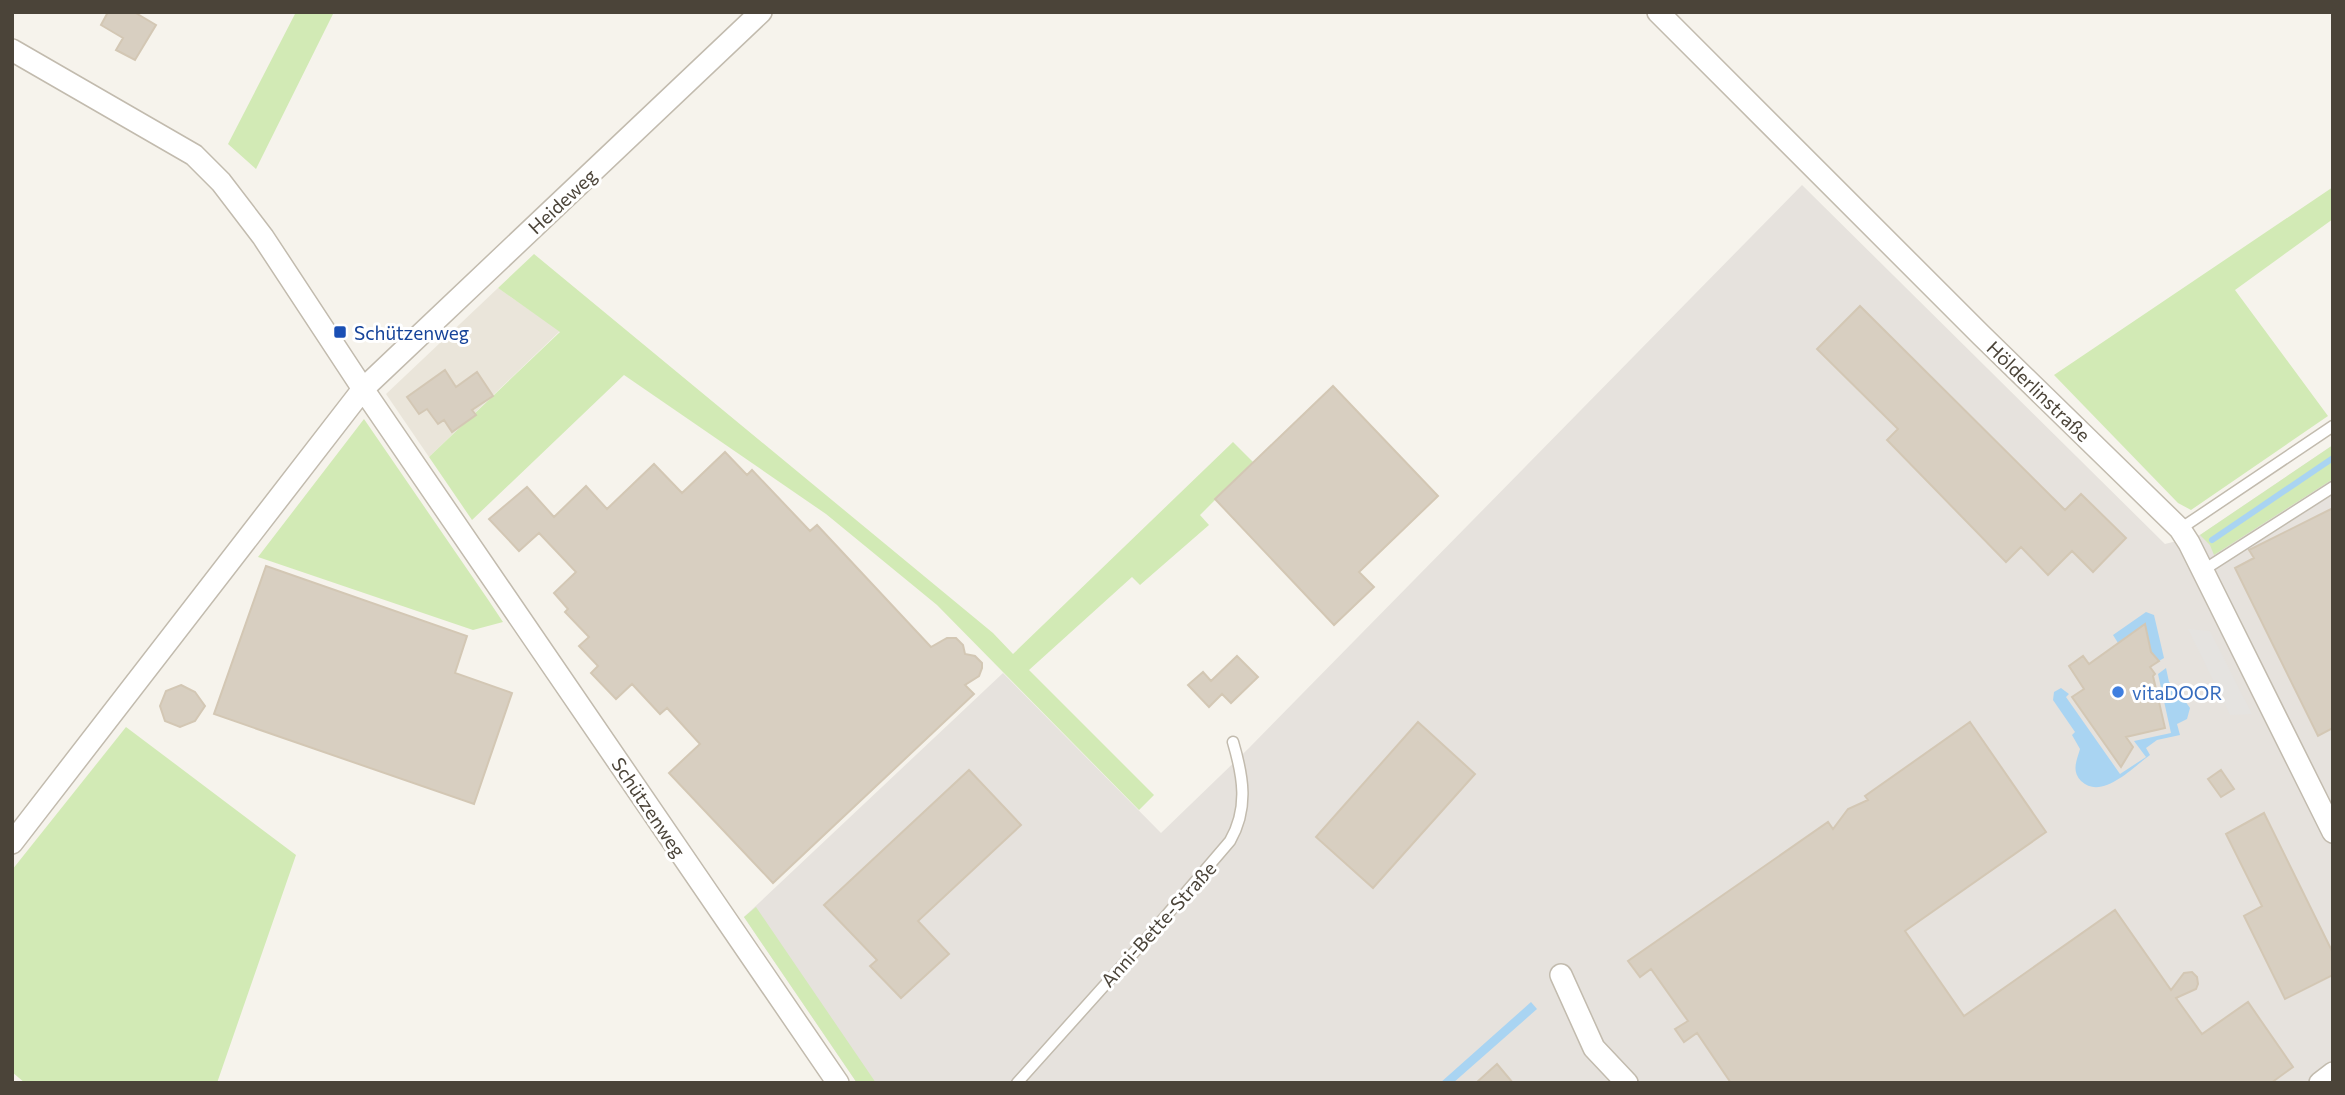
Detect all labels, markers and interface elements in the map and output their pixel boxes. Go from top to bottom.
street label: Heideweg [523,164,601,238]
place label: Schützenweg [354,321,469,344]
marker: Schützenweg [332,324,348,340]
street label: Hölderlinstraße [1983,336,2095,446]
place label: vitaDOOR [2132,681,2222,704]
marker: vitaDOOR [2110,684,2126,700]
street label: Schützenweg [607,753,691,861]
street label: Anni-Bette-Straße [1096,856,1220,992]

